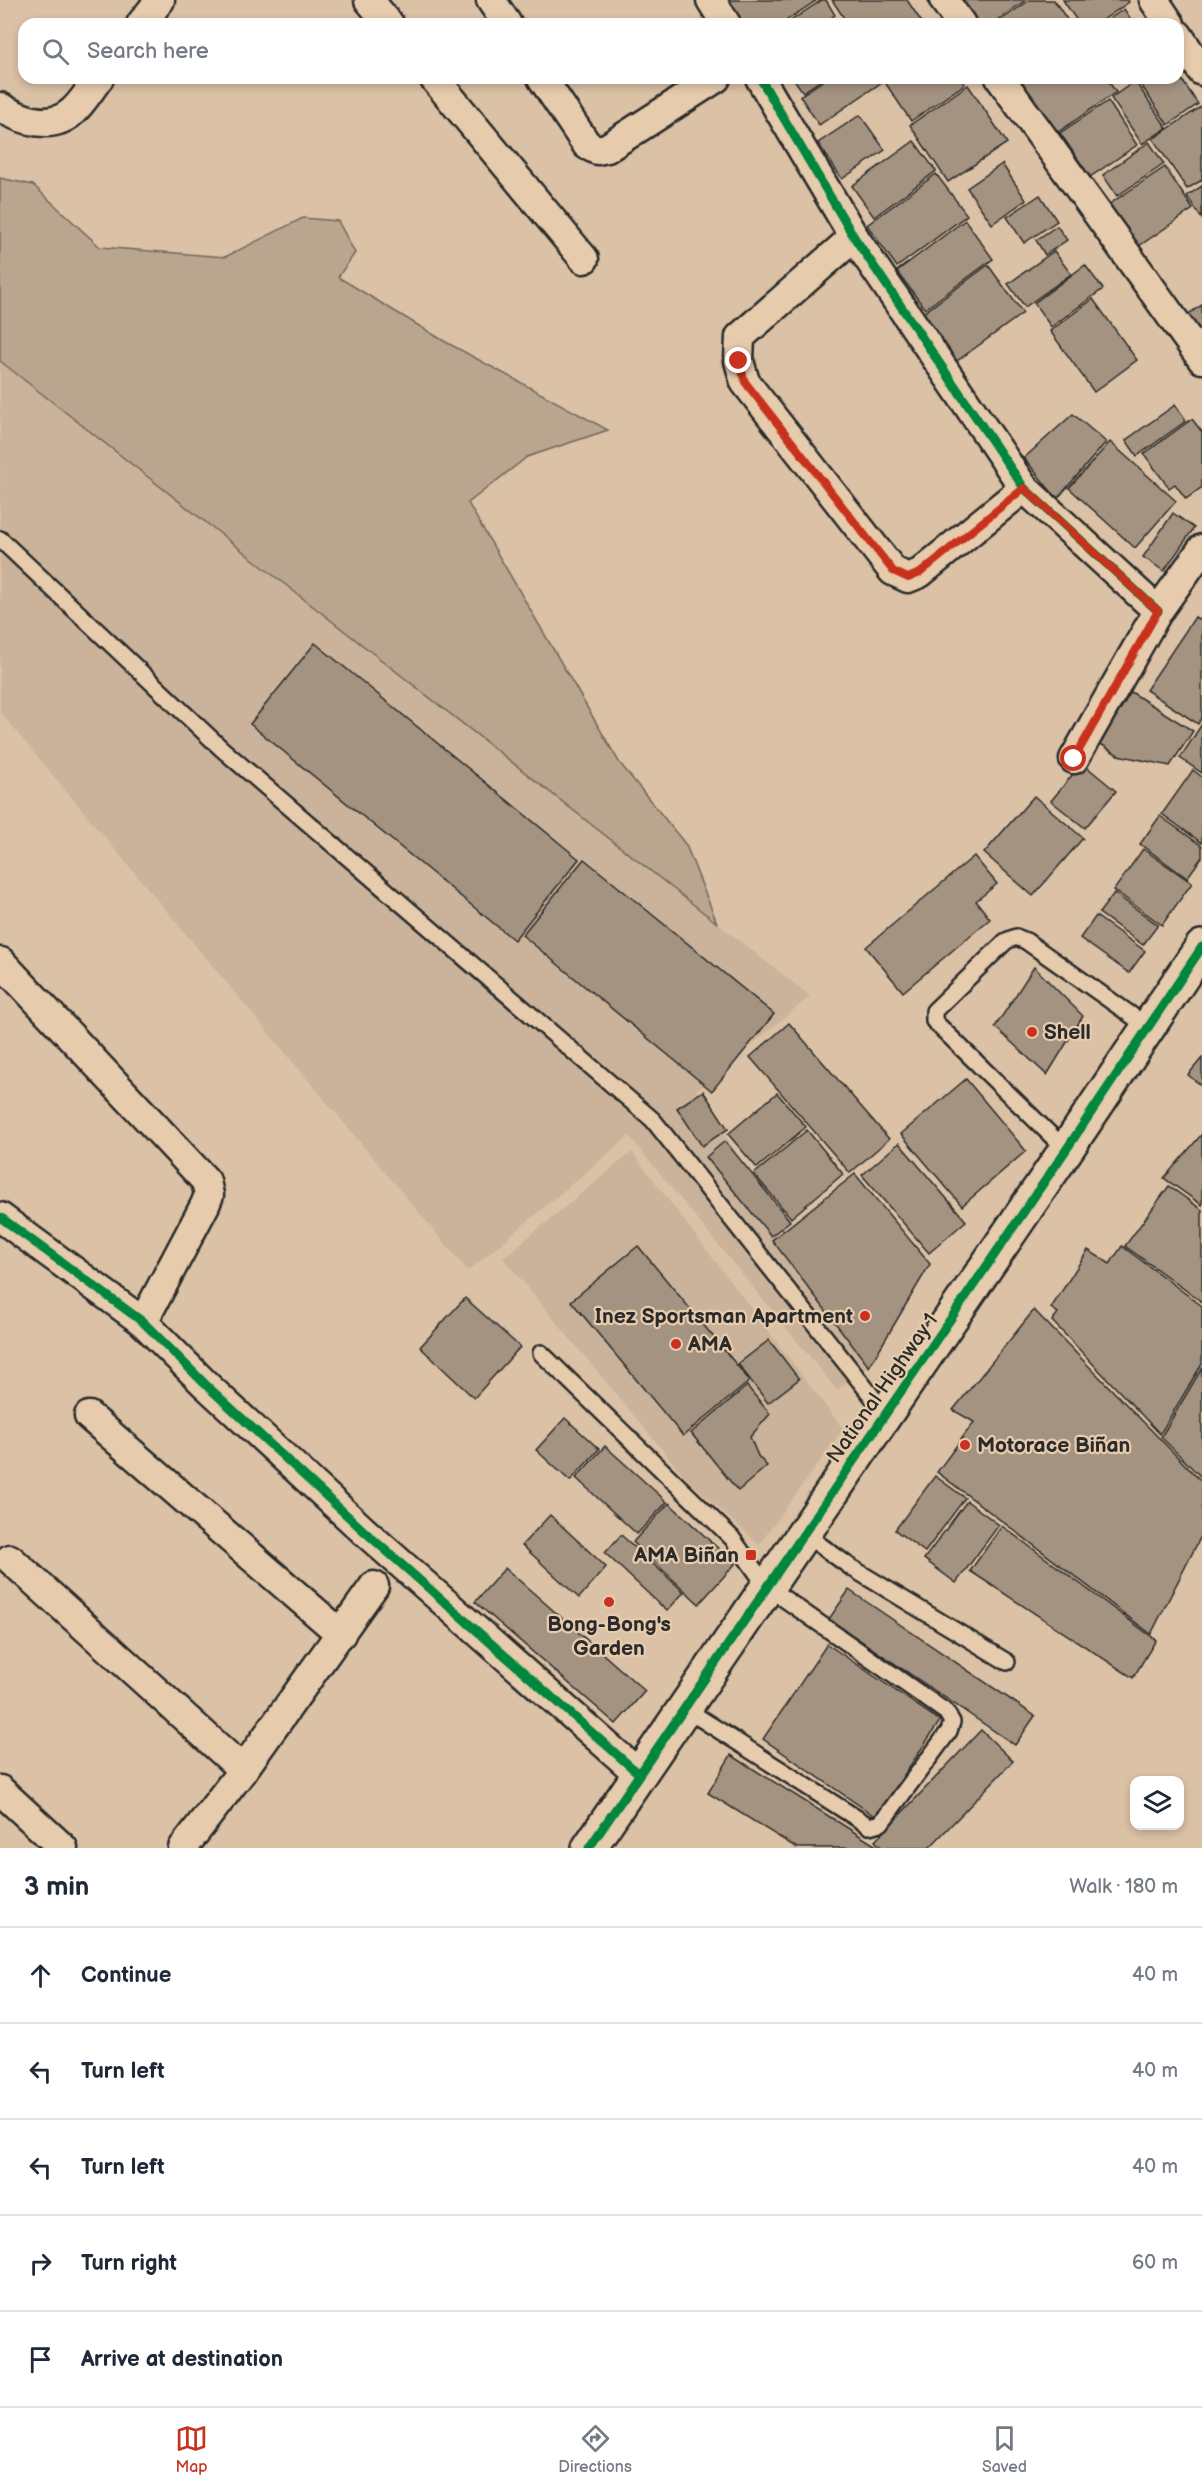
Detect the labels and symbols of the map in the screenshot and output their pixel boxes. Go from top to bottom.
route end [725,347,751,373]
route start [1060,745,1086,771]
place label: Shell [1044,1020,1091,1045]
marker: Shell [1025,1025,1039,1039]
place label: Inez Sportsman Apartment [595,1304,853,1329]
street label: National Highway 1 [822,1309,943,1468]
marker: Inez Sportsman Apartment [858,1309,872,1323]
place label: AMA [687,1332,732,1357]
marker: AMA [669,1337,683,1351]
place label: Motorace Biñan [977,1433,1130,1458]
marker: Motorace Biñan [958,1438,972,1452]
place label: AMA Biñan [633,1543,739,1568]
marker: AMA Biñan [744,1548,758,1562]
marker: Bong-Bong's Garden [602,1595,616,1609]
place label: Bong-Bong's Garden [547,1612,671,1661]

